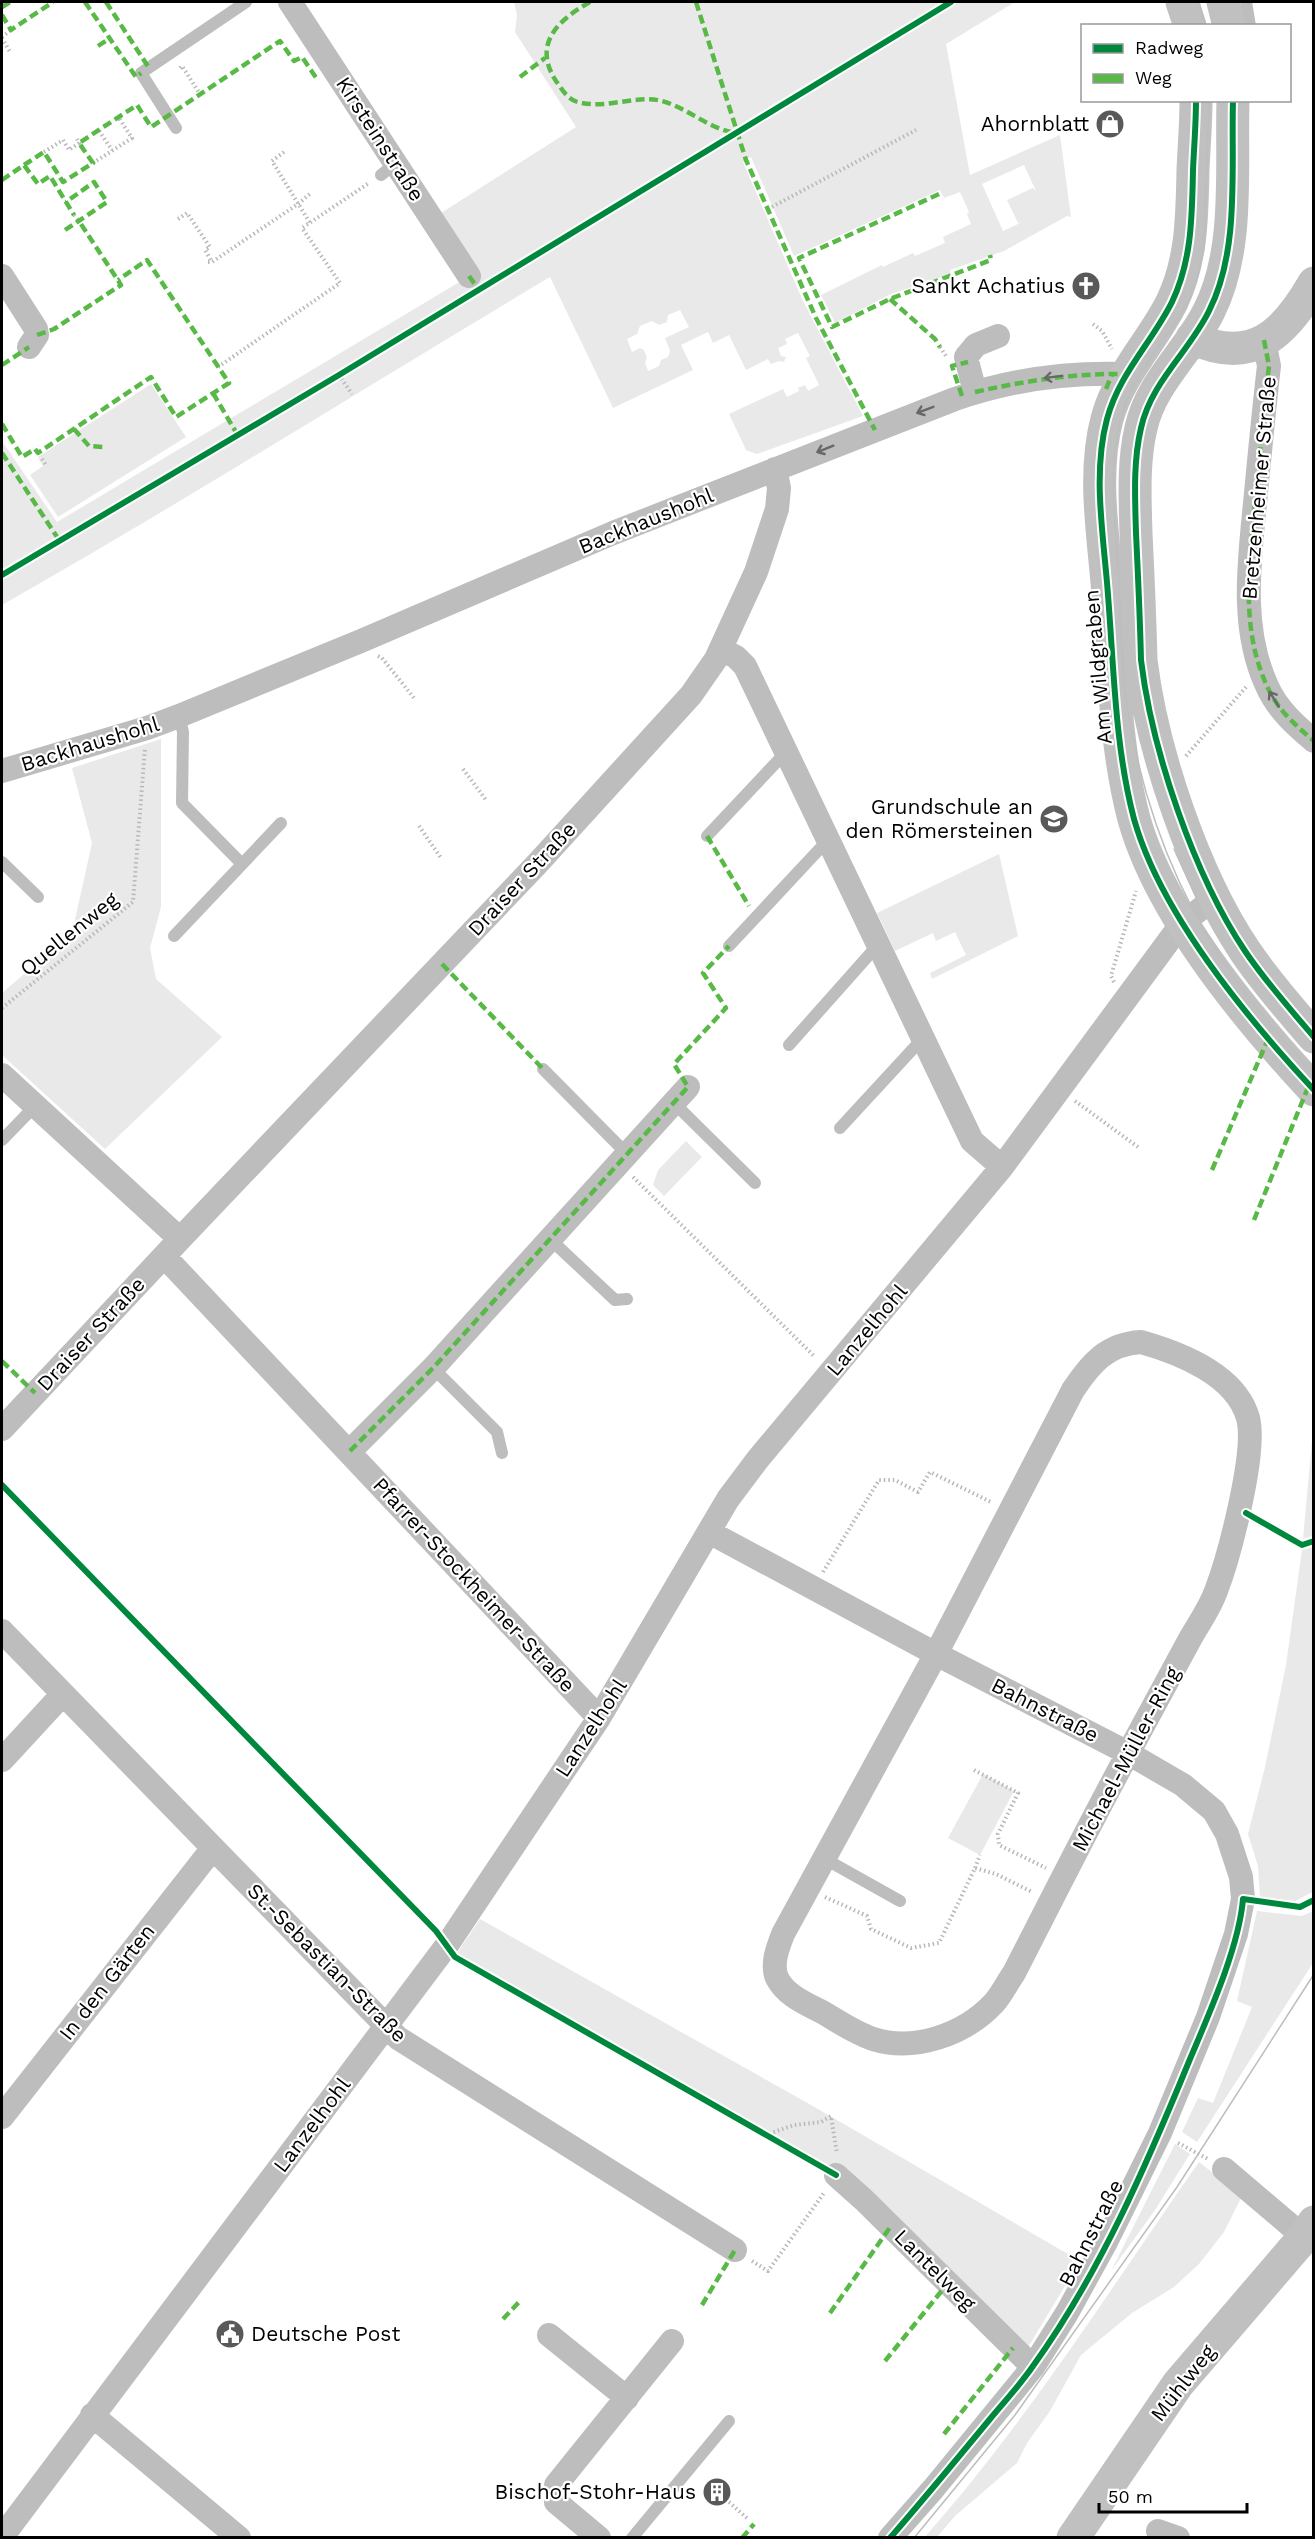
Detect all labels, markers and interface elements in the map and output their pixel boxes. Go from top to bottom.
legend [1081,24,1291,102]
text: Radweg [1135,37,1204,58]
text: Weg [1135,67,1172,88]
street label: Kirsteinstraße [331,72,430,206]
shop icon: Ahornblatt [1094,108,1126,140]
place label: Ahornblatt [981,111,1089,136]
church icon: Sankt Achatius [1070,270,1102,302]
place label: Sankt Achatius [912,273,1065,298]
one-way arrow [1044,372,1064,383]
street label: Bretzenheimer Straße [1236,375,1281,601]
one-way arrow [916,405,935,416]
one-way arrow [816,444,835,455]
street label: Backhaushohl [575,482,717,559]
street label: Am Wildgraben [1078,588,1117,746]
one-way arrow [1268,690,1281,707]
street label: Backhaushohl [18,710,163,776]
place label: Grundschule an den Römersteinen [845,794,1033,843]
school or university icon: Grundschule an den Römersteinen [1038,803,1070,835]
street label: Draiser Straße [462,816,581,941]
street label: Quellenweg [15,886,123,981]
street label: Draiser Straße [31,1271,150,1396]
street label: Lanzelhohl [821,1278,913,1381]
street label: Pfarrer-Stockheimer-Straße [368,1472,581,1697]
street label: Michael-Müller-Ring [1066,1661,1185,1855]
street label: Bahnstraße [988,1672,1103,1747]
street label: Lanzelhohl [550,1673,632,1782]
street label: St.-Sebastian-Straße [243,1878,412,2047]
street label: In den Gärten [53,1919,160,2045]
street label: Lanzelhohl [268,2072,356,2177]
street label: Bahnstraße [1053,2175,1128,2290]
street label: Lantelweg [889,2224,982,2316]
public building icon: Deutsche Post [214,2318,246,2350]
place label: Deutsche Post [251,2321,400,2346]
street label: Mühlweg [1145,2339,1221,2426]
building icon: Bischof-Stohr-Haus [701,2476,733,2508]
scale bar [1099,2476,1248,2514]
place label: Bischof-Stohr-Haus [495,2479,696,2504]
text: 50 m [1108,2486,1153,2507]

